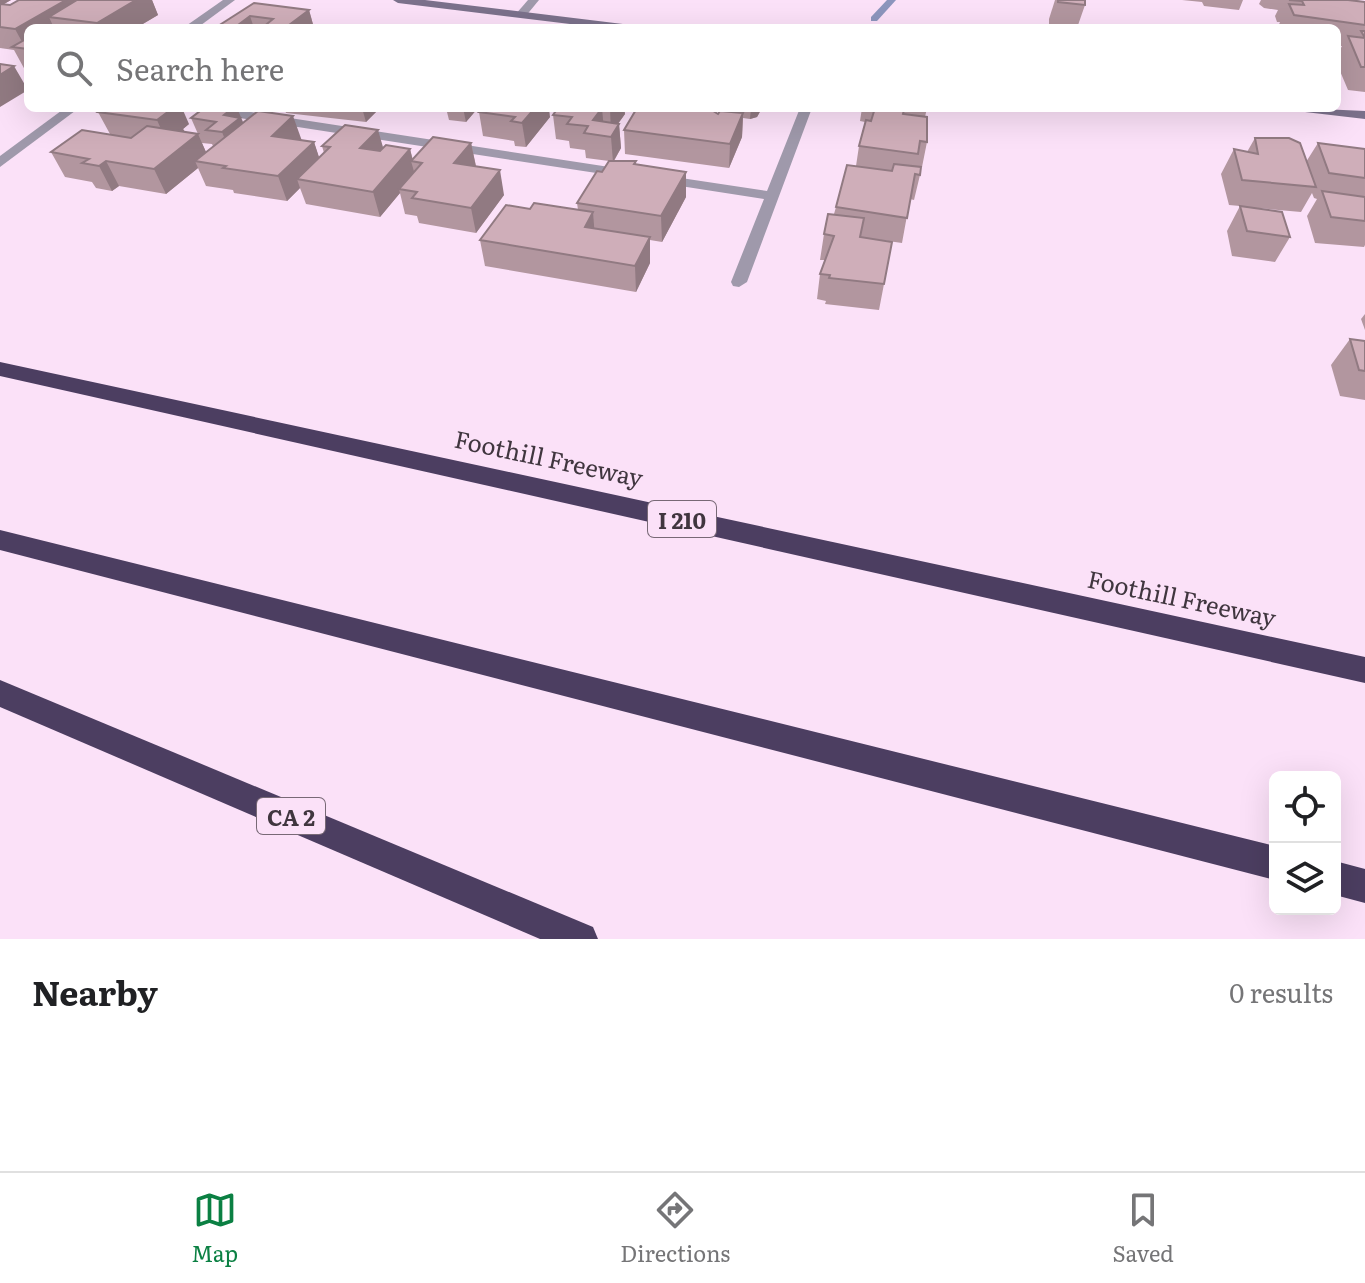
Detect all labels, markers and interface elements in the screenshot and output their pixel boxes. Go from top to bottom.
search box [24,24,1341,112]
icon: search [52,46,96,90]
text: Search here [116,46,284,90]
street label: Foothill Freeway [451,420,647,494]
road number: I 210 [648,501,716,537]
street label: Foothill Freeway [1084,560,1280,634]
map controls [1269,771,1341,915]
button: locate [1269,771,1341,843]
road number: CA 2 [257,798,325,834]
button: layers [1269,843,1341,915]
text: Nearby [32,966,158,1016]
text: 0 results [1229,972,1333,1011]
tab: Map [191,1188,238,1269]
tab: Directions [620,1188,730,1269]
tab: Saved [1113,1188,1174,1269]

